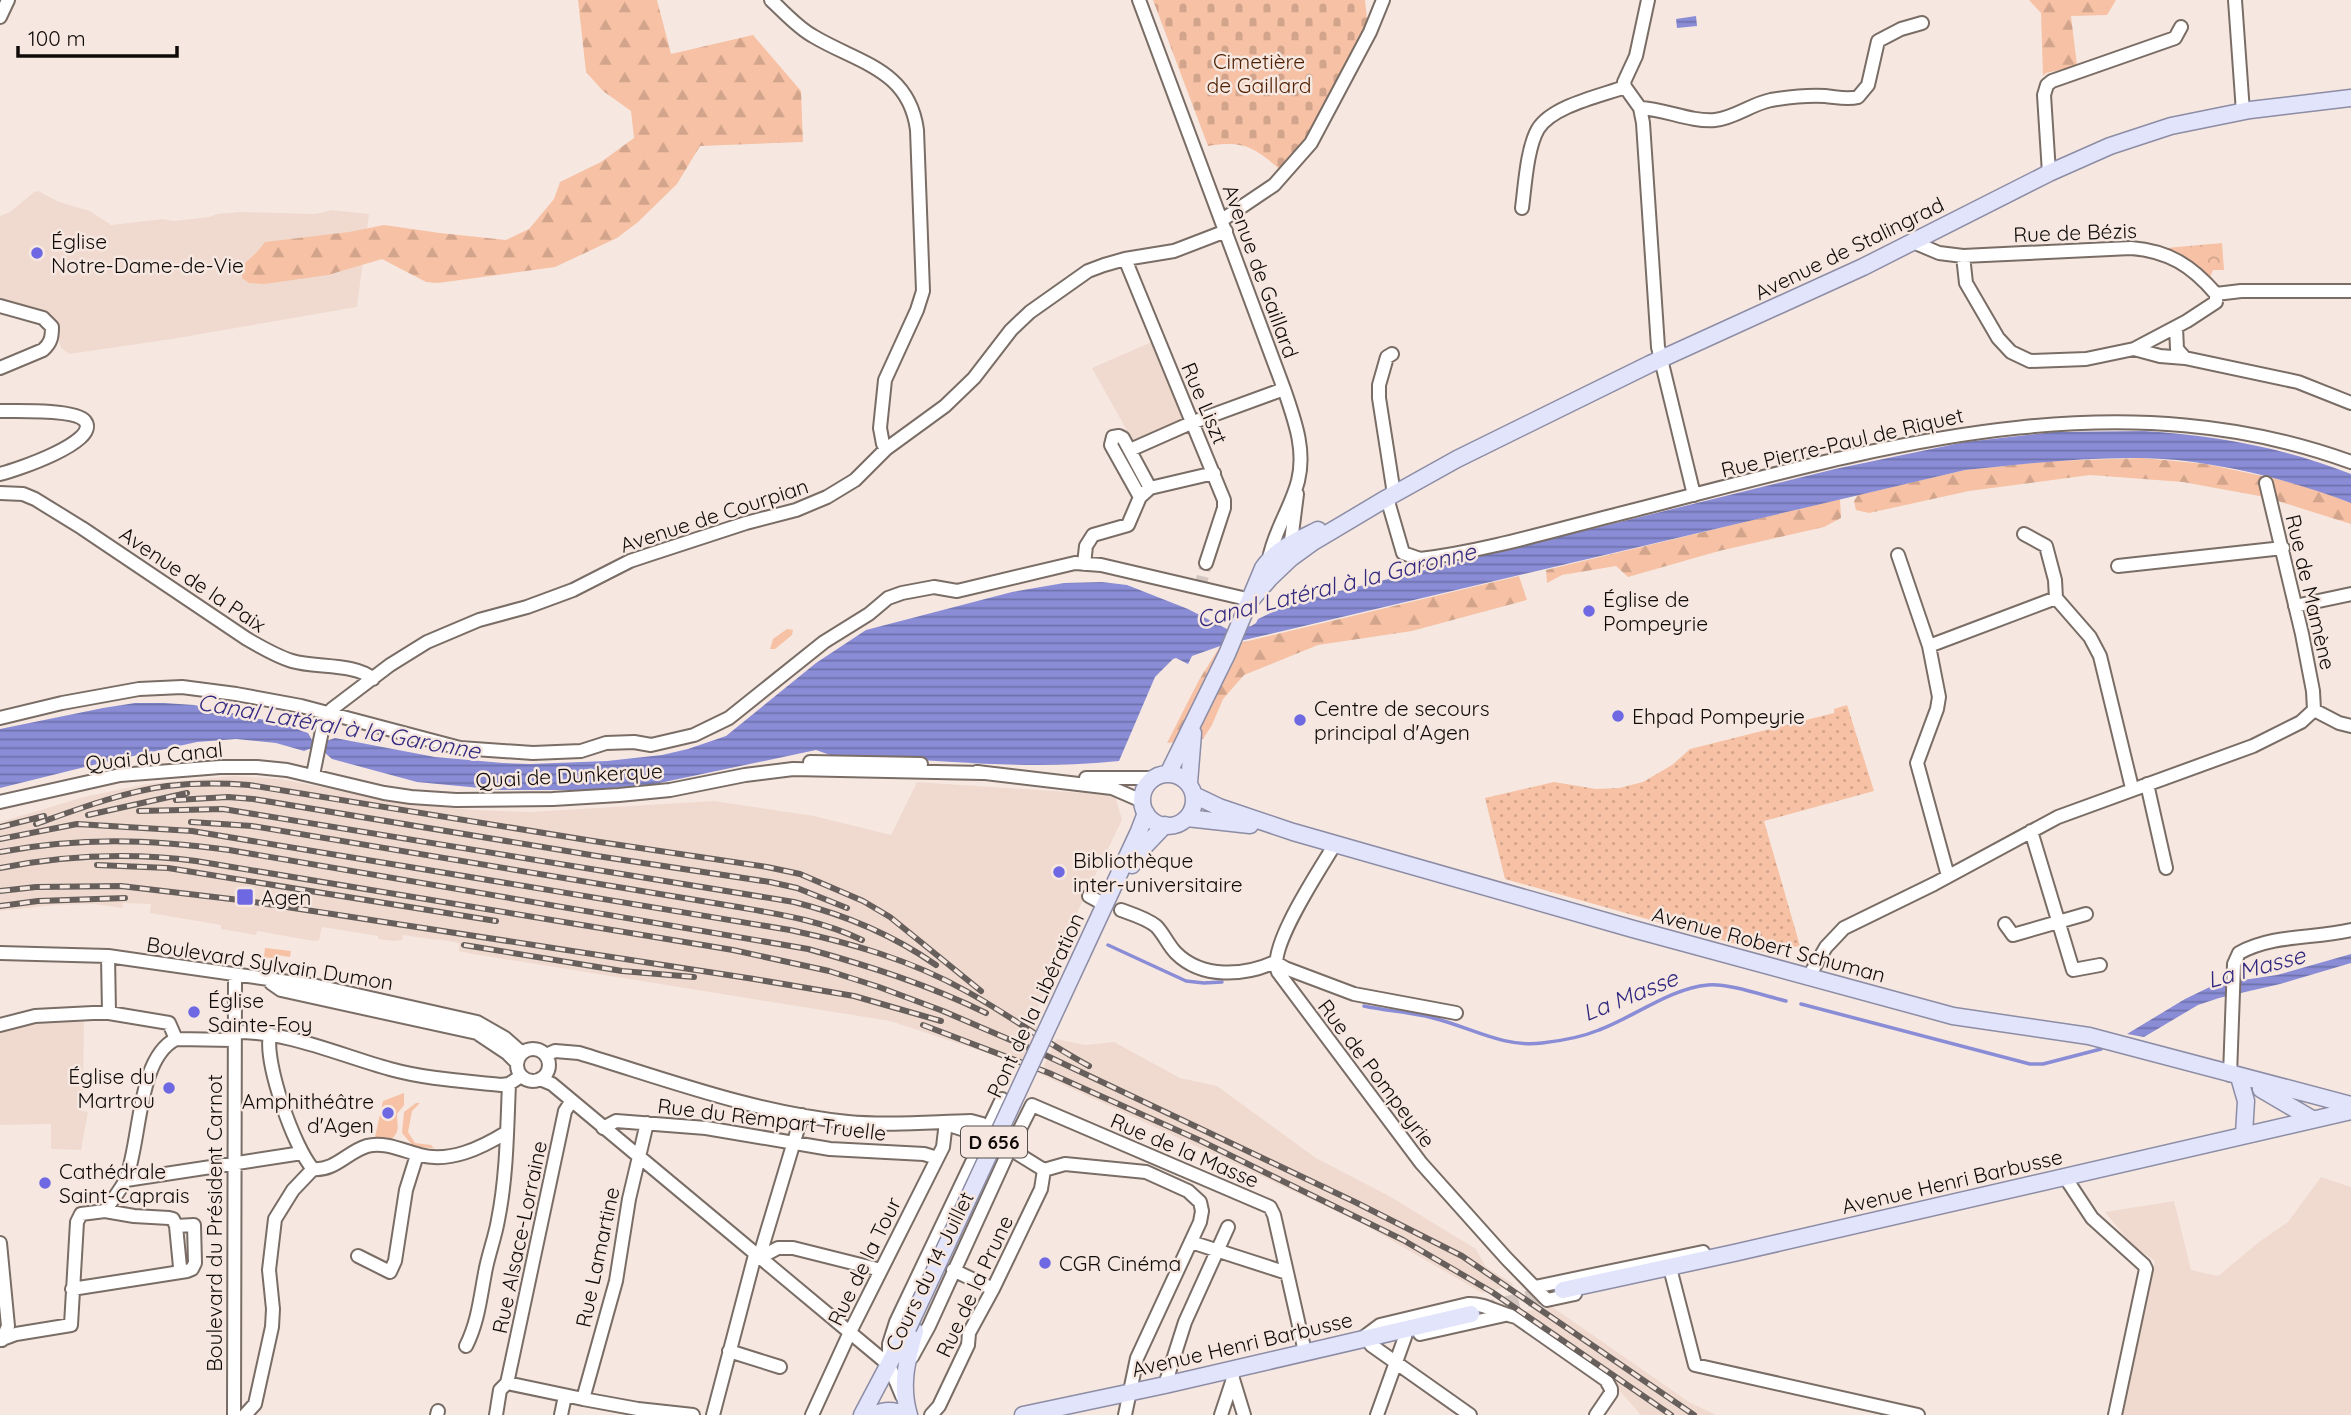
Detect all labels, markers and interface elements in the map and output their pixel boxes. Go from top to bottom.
scale bar [18,14,177,58]
text: 100 m [28,25,86,51]
park label: Cimetière de Gaillard [1206,48,1312,98]
street label: Avenue de Gaillard [1218,181,1304,361]
street label: Avenue de Stalingrad [1750,191,1948,305]
street label: Rue de Bézis [2013,217,2137,247]
place label: Église Notre-Dame-de-Vie [51,228,244,278]
marker: Église Notre-Dame-de-Vie [29,245,45,261]
street label: Rue Liszt [1176,358,1234,448]
street label: Rue Pierre-Paul de Riquet [1718,401,1966,483]
street label: Avenue de Courpian [617,472,811,558]
street label: Rue de Mamène [2280,512,2342,672]
street label: Avenue de la Paix [115,520,271,638]
water label: Canal Latéral à la Garonne [1193,536,1479,634]
place label: Église de Pompeyrie [1603,586,1708,636]
marker: Église de Pompeyrie [1581,603,1597,619]
water label: Canal Latéral à la Garonne [195,687,484,765]
place label: Centre de secours principal d'Agen [1314,695,1490,745]
place label: Ehpad Pompeyrie [1632,703,1805,729]
marker: Ehpad Pompeyrie [1610,708,1626,724]
marker: Centre de secours principal d'Agen [1292,712,1308,728]
street label: Quai du Canal [84,736,224,776]
street label: Quai de Dunkerque [475,757,663,793]
place label: Bibliothèque inter-universitaire [1073,847,1243,897]
marker: Bibliothèque inter-universitaire [1051,864,1067,880]
place label: Agen [261,884,311,910]
marker: Agen [235,887,255,907]
street label: Avenue Robert Schuman [1650,900,1888,988]
street label: Pont de la Libération [981,908,1089,1102]
street label: Boulevard Sylvain Dumon [145,931,395,995]
water label: La Masse [2204,940,2309,994]
water label: La Masse [1578,962,1683,1027]
place label: Église Sainte-Foy [208,987,312,1037]
street label: Rue de Pompeyrie [1313,994,1441,1152]
marker: Église Sainte-Foy [186,1004,202,1020]
place label: Église du Martrou [68,1063,155,1113]
street label: Boulevard du Président Carnot [201,1074,227,1372]
marker: Église du Martrou [161,1080,177,1096]
place label: Amphithéâtre d'Agen [242,1088,374,1138]
street label: Rue du Rempart Truelle [656,1092,888,1146]
marker: Amphithéâtre d'Agen [380,1105,396,1121]
street label: Rue de la Masse [1107,1107,1263,1193]
road number: D 656 [961,1126,1027,1158]
street label: Rue Alsace-Lorraine [486,1138,552,1336]
street label: Avenue Henri Barbusse [1839,1143,2065,1219]
place label: Cathédrale Saint-Caprais [59,1158,190,1208]
marker: Cathédrale Saint-Caprais [37,1175,53,1191]
street label: Rue Lamartine [569,1184,625,1330]
street label: Cours du 14 Juillet [879,1187,979,1355]
street label: Rue de la Tour [822,1192,906,1330]
street label: Rue de la Prune [930,1211,1018,1361]
place label: CGR Cinéma [1059,1250,1181,1276]
marker: CGR Cinéma [1037,1255,1053,1271]
street label: Avenue Henri Barbusse [1129,1306,1355,1382]

